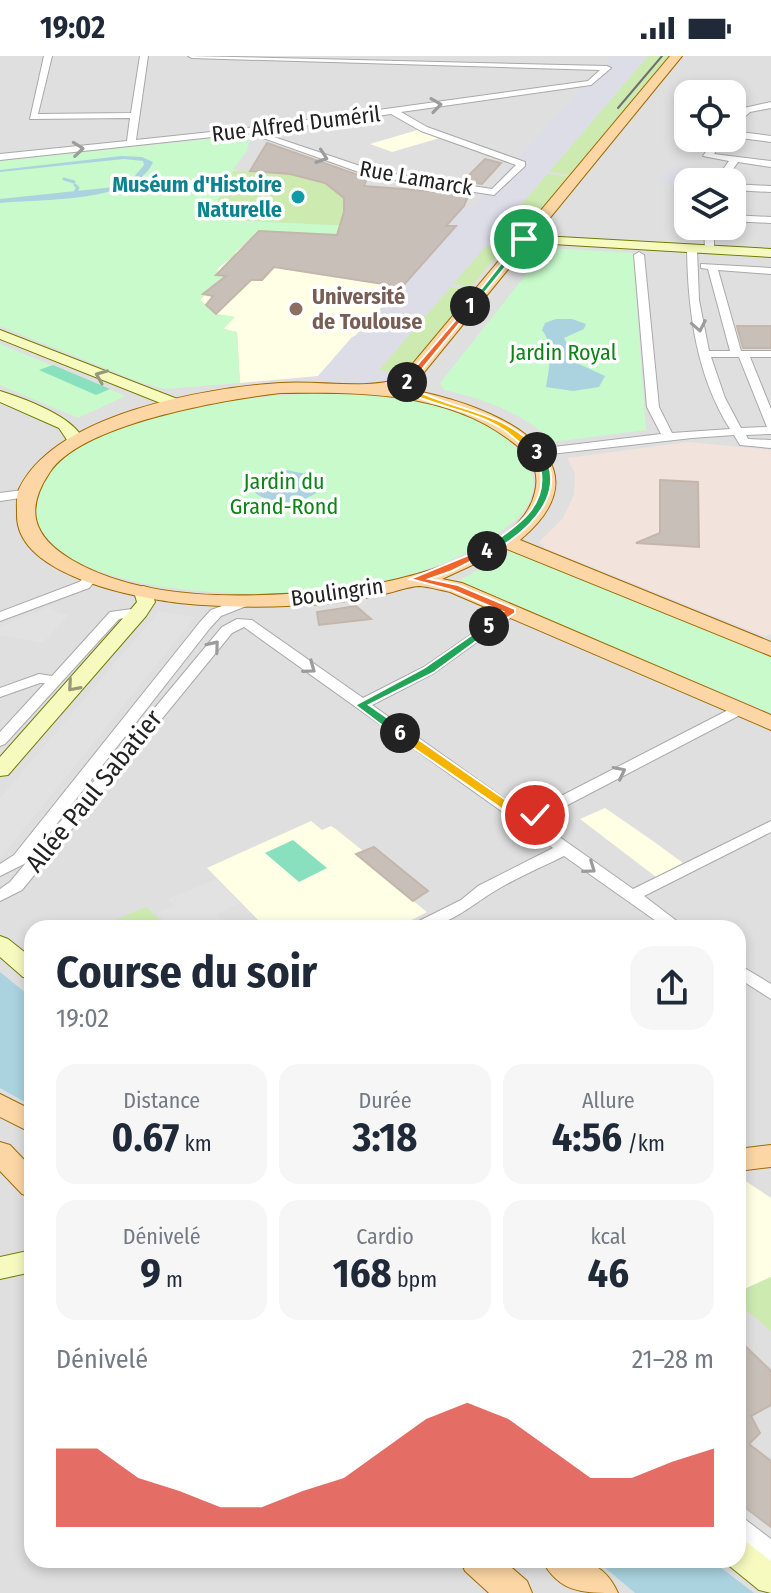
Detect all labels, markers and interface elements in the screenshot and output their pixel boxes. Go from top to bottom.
text: 19:02 [40,10,105,46]
map controls [674,80,746,240]
button: locate [674,80,746,152]
one-way arrow [429,97,443,114]
street label: Rue Alfred Duméril [210,100,382,148]
one-way arrow [72,140,85,157]
one-way arrow [314,147,328,163]
street label: Rue Lamarck [357,155,475,201]
button: layers [674,168,746,240]
place label: Muséum d'Histoire Naturelle [112,171,282,223]
marker: Muséum d'Histoire Naturelle [289,188,307,206]
pin [490,205,558,273]
icon: arrive [502,217,546,261]
place label: Université de Toulouse [312,283,422,335]
pin: 1 [450,286,490,326]
text: 1 [465,292,475,319]
marker: Université de Toulouse [287,300,305,318]
one-way arrow [689,319,706,333]
park label: Jardin Royal [510,339,617,366]
pin: 2 [387,362,427,402]
text: 2 [402,368,412,395]
one-way arrow [95,369,109,385]
pin: 3 [517,432,557,472]
text: 3 [532,438,542,465]
park label: Jardin du Grand-Rond [230,468,338,520]
pin: 4 [467,531,507,571]
text: 4 [481,537,493,564]
street label: Boulingrin [289,572,385,612]
pin: 5 [469,606,509,646]
text: 5 [484,612,494,639]
one-way arrow [204,641,219,655]
one-way arrow [302,659,316,673]
one-way arrow [68,677,83,692]
street label: Allée Paul Sabatier [19,704,169,878]
pin: 6 [380,713,420,753]
text: 6 [394,719,406,746]
one-way arrow [612,766,627,781]
pin [501,781,569,849]
icon: check [513,793,557,837]
one-way arrow [582,858,596,873]
text: Course du soir [56,946,317,999]
button: share [630,946,714,1030]
text: 19:02 [56,1003,109,1034]
text: Distance [123,1087,200,1114]
text: Durée [358,1087,412,1114]
text: Allure [582,1087,635,1114]
text: 0.67 [112,1114,179,1162]
text: 3:18 [353,1114,417,1162]
text: 4:56 [552,1114,622,1162]
text: km [179,1130,212,1157]
text: /km [622,1130,665,1157]
text: Dénivelé [123,1223,201,1250]
text: Cardio [356,1223,414,1250]
text: kcal [591,1223,626,1250]
text: 9 [140,1250,161,1298]
text: 168 [333,1250,392,1298]
text: 46 [588,1250,629,1298]
text: m [161,1266,183,1293]
text: bpm [392,1266,437,1293]
text: Dénivelé [56,1344,148,1375]
text: 21–28 m [632,1344,714,1375]

